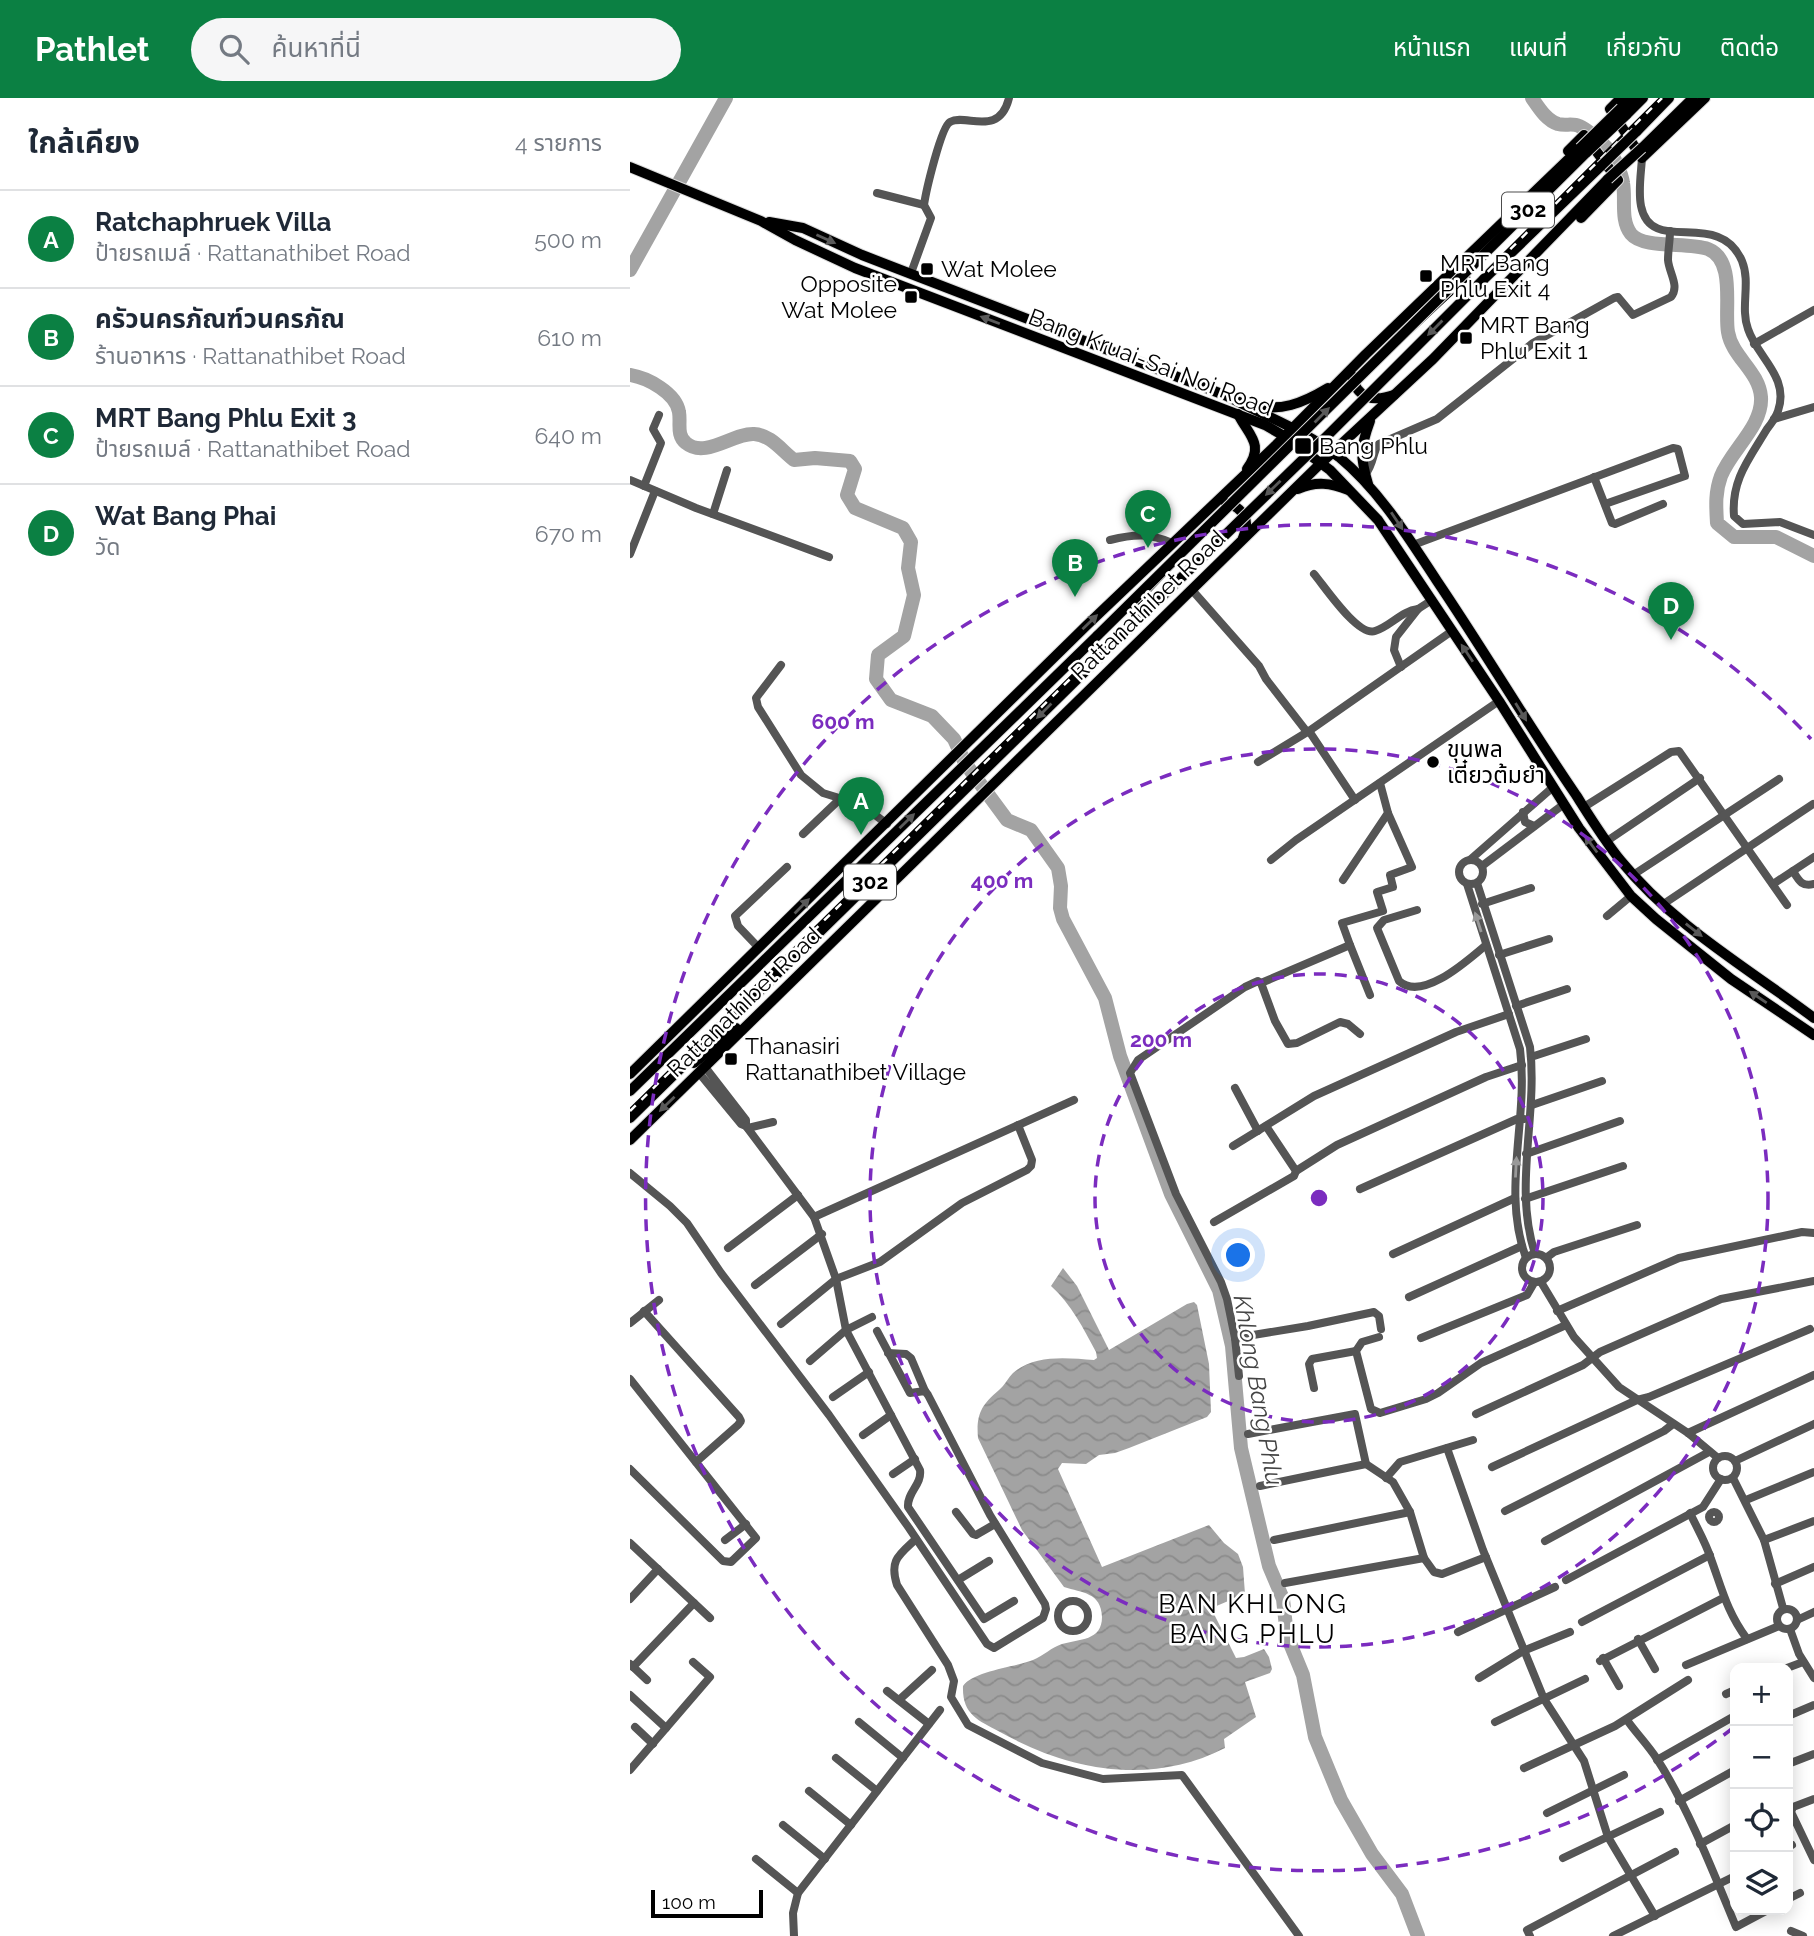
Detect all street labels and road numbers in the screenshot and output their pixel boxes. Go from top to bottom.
road number: 302 [1502,192,1554,228]
street label: Bang Kruai-Sai Noi Road [1025,302,1277,421]
street label: Rattanathibet Road [1065,524,1230,685]
road number: 302 [844,864,896,900]
street label: Rattanathibet Road [661,921,826,1082]

